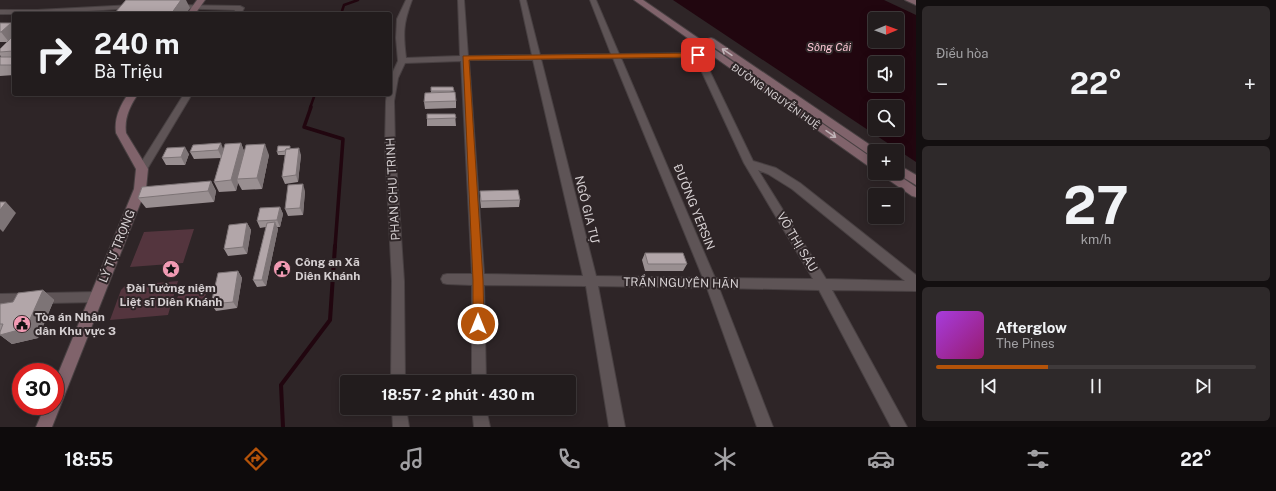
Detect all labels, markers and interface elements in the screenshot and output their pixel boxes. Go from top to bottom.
north arrow [868,12,904,48]
map controls [868,12,904,224]
text: 240 m [94,27,180,60]
icon: right [28,28,80,80]
pin [681,38,715,72]
water label: Sông Cái [807,41,852,53]
icon: arrive [687,44,709,66]
text: Điều hòa [936,46,988,61]
one-way arrow [722,48,733,56]
button: sound [868,56,904,92]
text: Bà Triệu [94,61,163,82]
street label: ĐƯỜNG NGUYỄN HUỆ [729,61,823,131]
text: 22° [1070,65,1122,101]
text: − [936,71,948,97]
text: + [1244,71,1256,97]
button: search [868,100,904,136]
one-way arrow [825,130,836,138]
street label: PHAN CHU TRINH [383,137,403,241]
button: + [868,144,904,180]
street label: ĐƯỜNG YERSIN [670,162,718,252]
street label: NGÔ GIA TỰ [572,174,602,246]
text: 27 [1063,175,1129,236]
button: − [868,188,904,224]
street label: LÝ TỰ TRỌNG [96,207,138,285]
street label: VÕ THỊ SÁU [774,210,820,274]
text: km/h [1081,232,1111,247]
place label: Công an Xã Diên Khánh [295,255,360,283]
place icon: Đài Tưởng niệm Liệt sĩ Diên Khánh [161,259,181,279]
public building icon: Công an Xã Diên Khánh [272,259,292,279]
street label: TRẦN NGUYÊN HÃN [623,274,739,291]
place label: Đài Tưởng niệm Liệt sĩ Diên Khánh [120,281,222,309]
position arrow [457,303,499,345]
place label: Tòa án Nhân dân Khu vực 3 [35,310,116,338]
public building icon: Tòa án Nhân dân Khu vực 3 [12,314,32,334]
text: Afterglow [996,319,1067,336]
text: The Pines [996,336,1055,351]
speed limit sign: 30 [12,363,64,415]
icon: previous [978,375,1000,397]
icon: pause [1085,375,1107,397]
icon: next [1192,375,1214,397]
text: 18:57 · 2 phút · 430 m [381,386,535,403]
icon: directions [242,445,270,473]
icon: music [398,445,426,473]
icon: phone [555,445,583,473]
icon: climate [711,445,739,473]
icon: car [867,445,895,473]
icon: filters [1024,445,1052,473]
text: 18:55 [64,449,113,470]
text: 22° [1180,449,1212,470]

